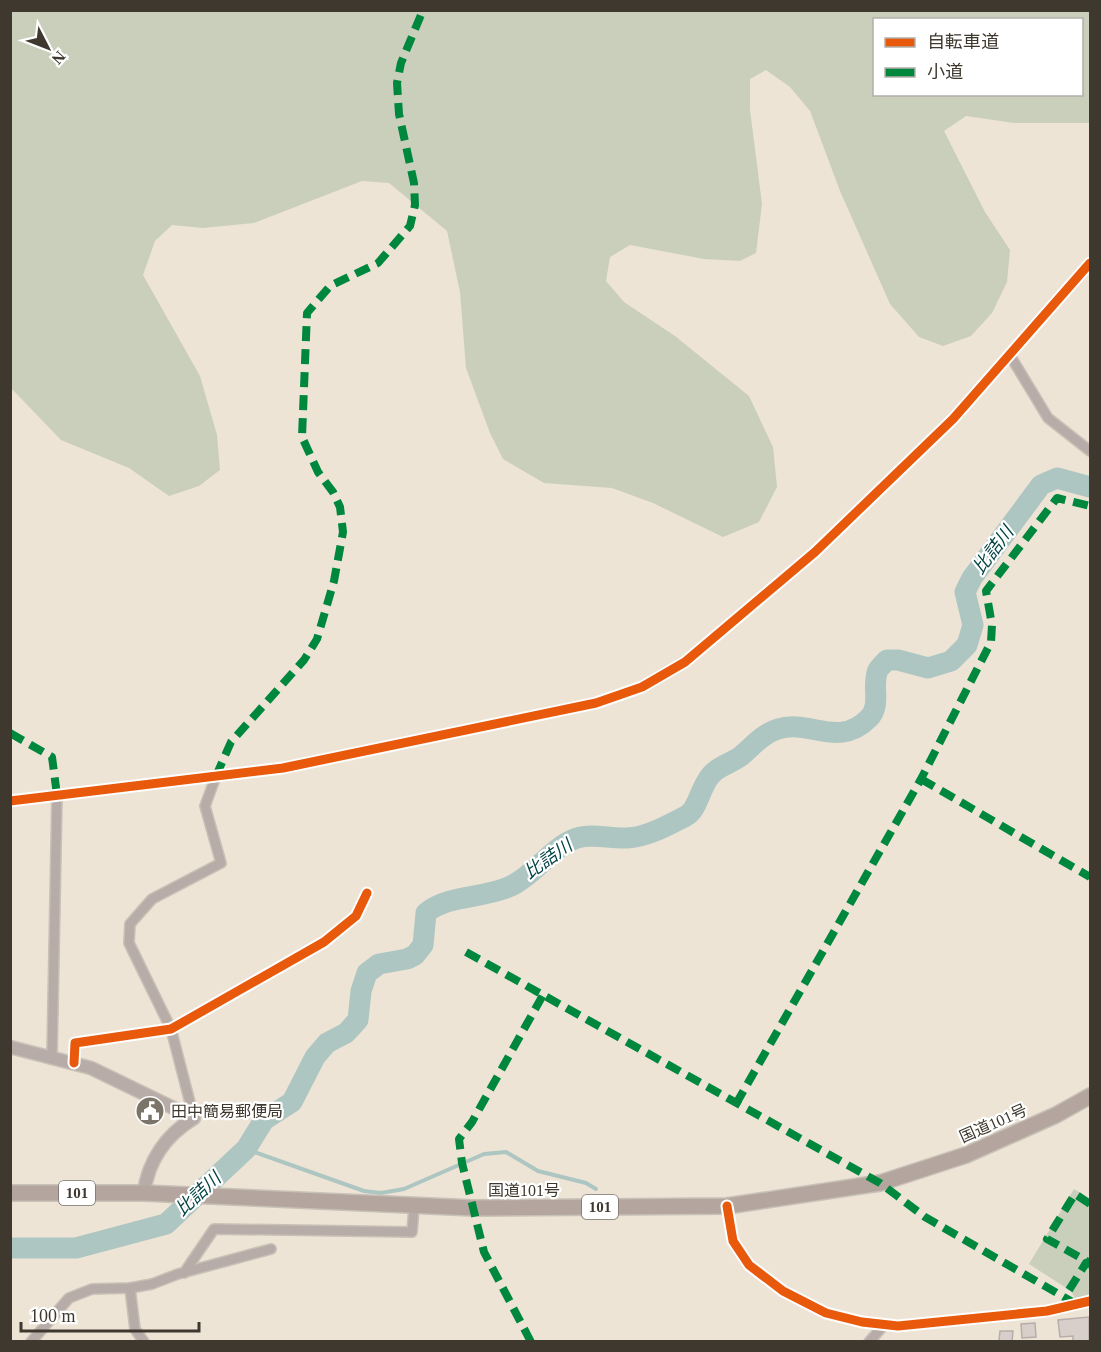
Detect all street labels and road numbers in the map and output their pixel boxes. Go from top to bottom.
street label: 国道101号 [957,1101,1030,1146]
road number: 101 [59,1181,95,1205]
street label: 国道101号 [488,1182,560,1199]
road number: 101 [582,1195,618,1219]

